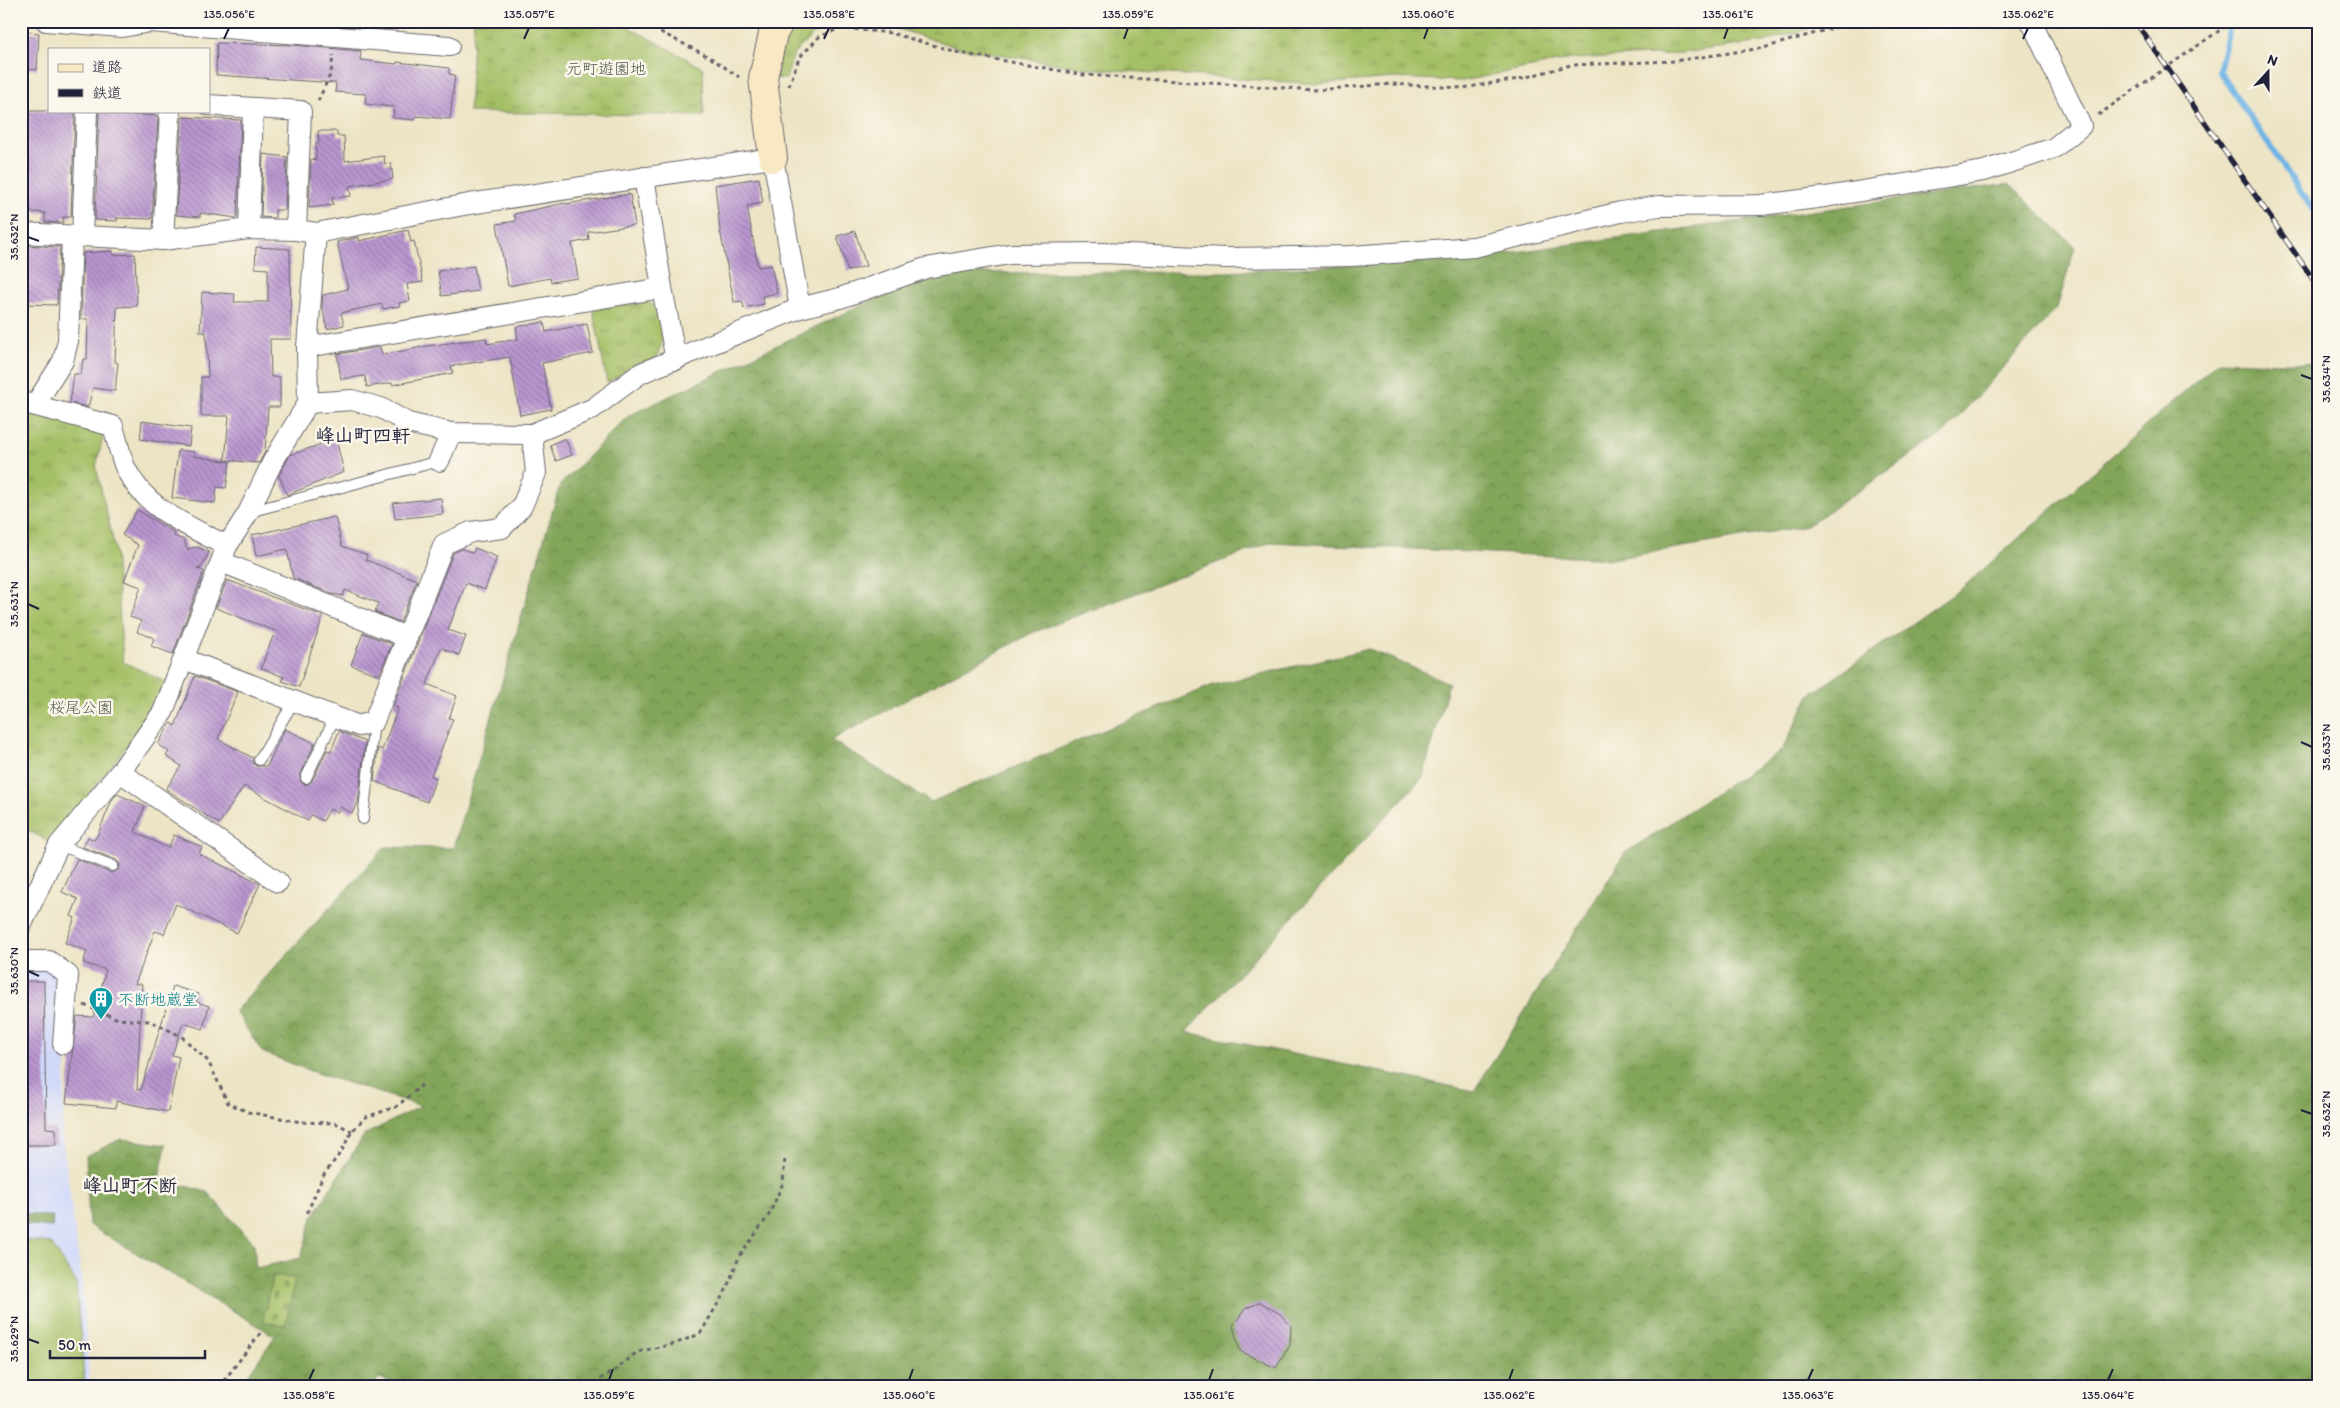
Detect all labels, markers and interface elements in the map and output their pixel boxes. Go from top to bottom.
text: 135.056°E [203,7,255,21]
text: 135.057°E [503,7,555,21]
text: 135.058°E [803,7,855,21]
text: 135.059°E [1102,7,1154,21]
text: 135.060°E [1402,7,1455,21]
text: 135.061°E [1703,7,1754,21]
text: 135.062°E [2002,7,2054,21]
legend [48,48,210,112]
north arrow [2242,48,2292,98]
text: N [2265,51,2280,70]
text: 道路 [92,58,122,76]
park label: 元町遊園地 [566,59,646,78]
text: 鉄道 [92,84,122,102]
text: 35.632°N [7,214,21,260]
text: 35.634°N [2319,355,2333,403]
district label: 峰山町四軒 [315,424,411,447]
text: 35.631°N [7,581,21,627]
park label: 桜尾公園 [49,698,113,717]
text: 35.633°N [2319,724,2333,770]
text: 35.630°N [7,947,21,995]
building icon: 不断地蔵堂 [88,986,114,1020]
place label: 不断地蔵堂 [118,990,198,1009]
text: 35.632°N [2319,1091,2333,1137]
district label: 峰山町不断 [82,1174,178,1197]
text: 35.629°N [7,1316,21,1362]
scale bar [50,1328,205,1360]
text: 50 m [58,1336,91,1354]
text: 135.058°E [283,1388,335,1402]
text: 135.059°E [583,1388,635,1402]
text: 135.060°E [883,1388,936,1402]
text: 135.061°E [1184,1388,1235,1402]
text: 135.062°E [1483,1388,1535,1402]
text: 135.063°E [1782,1388,1834,1402]
text: 135.064°E [2082,1388,2135,1402]

